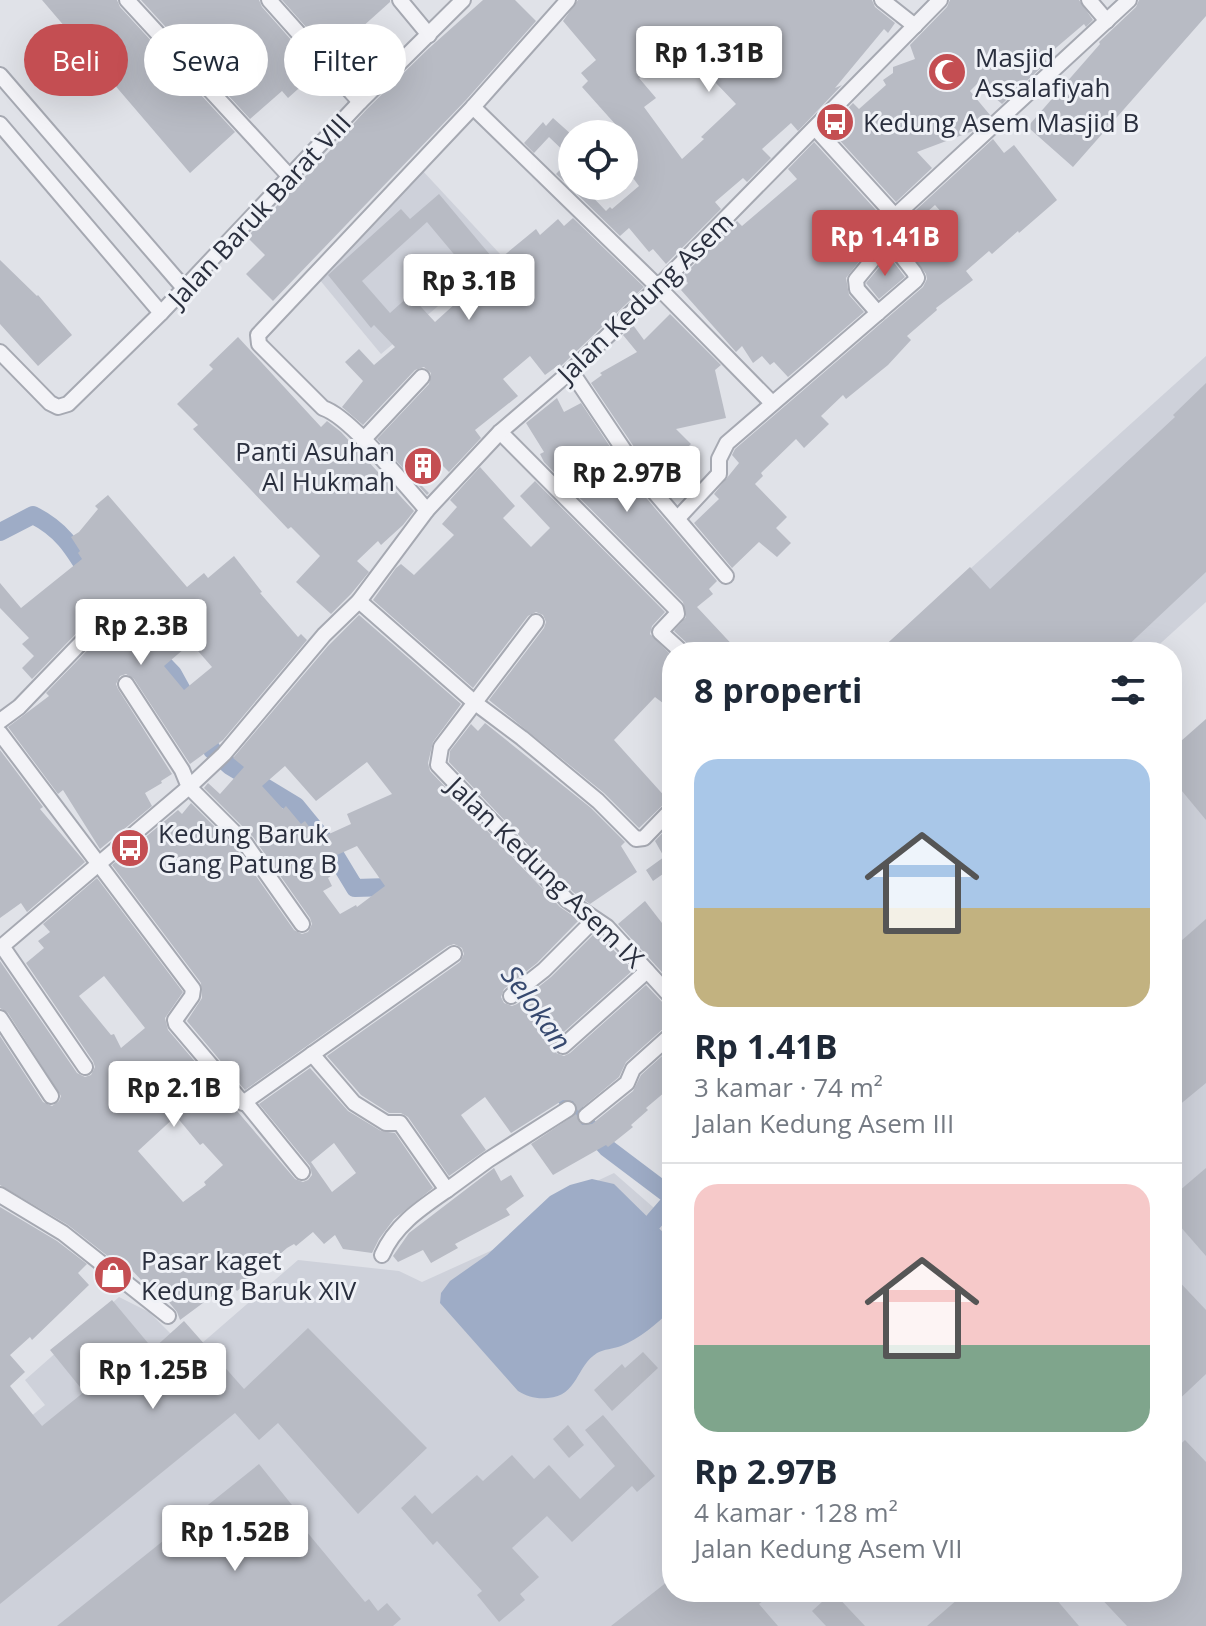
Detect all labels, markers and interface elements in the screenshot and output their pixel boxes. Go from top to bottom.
chip: Beli [24,24,128,96]
chip: Sewa [144,24,268,96]
chip: Filter [284,24,406,96]
pin: Rp 1.31B [626,26,792,94]
text: Rp 1.31B [654,34,764,70]
place label: Masjid Assalafiyah [975,39,1110,105]
mosque icon: Masjid Assalafiyah [926,51,968,93]
bus stop icon: Kedung Asem Masjid B [814,101,856,143]
place label: Kedung Asem Masjid B [863,104,1139,140]
street label: Jalan Baruk Barat VIII [158,105,358,317]
map controls [558,120,638,200]
button: locate [558,120,638,200]
street label: Jalan Kedung Asem [547,204,741,393]
pin: Rp 1.41B [802,210,968,278]
text: Rp 1.41B [830,218,940,254]
pin: Rp 3.1B [395,254,543,322]
text: Rp 3.1B [422,262,517,298]
place label: Panti Asuhan Al Hukmah [235,433,395,499]
building icon: Panti Asuhan Al Hukmah [402,445,444,487]
pin: Rp 2.97B [544,446,710,514]
text: Rp 2.97B [572,454,682,490]
pin: Rp 2.3B [67,599,215,667]
text: Rp 2.3B [94,607,189,643]
text: 8 properti [694,667,862,713]
icon: filters [1106,668,1150,712]
street label: Jalan Kedung Asem IX [438,766,652,976]
icon: home [850,811,994,955]
place label: Kedung Baruk Gang Patung B [158,815,337,881]
bus stop icon: Kedung Baruk Gang Patung B [109,827,151,869]
water label: Selokan [493,957,581,1057]
text: Rp 1.41B [694,1023,838,1069]
pin: Rp 2.1B [100,1061,248,1129]
text: Rp 2.1B [127,1069,222,1105]
text: 3 kamar · 74 m² [694,1069,883,1105]
text: Jalan Kedung Asem III [694,1105,954,1141]
icon: home [850,1236,994,1380]
place label: Pasar kaget Kedung Baruk XIV [141,1242,357,1308]
shop icon: Pasar kaget Kedung Baruk XIV [92,1254,134,1296]
pin: Rp 1.25B [70,1343,236,1411]
text: Rp 1.25B [98,1351,208,1387]
text: Rp 2.97B [694,1448,838,1494]
text: 4 kamar · 128 m² [694,1494,898,1530]
pin: Rp 1.52B [152,1505,318,1573]
text: Rp 1.52B [180,1513,290,1549]
text: Jalan Kedung Asem VII [694,1530,963,1566]

